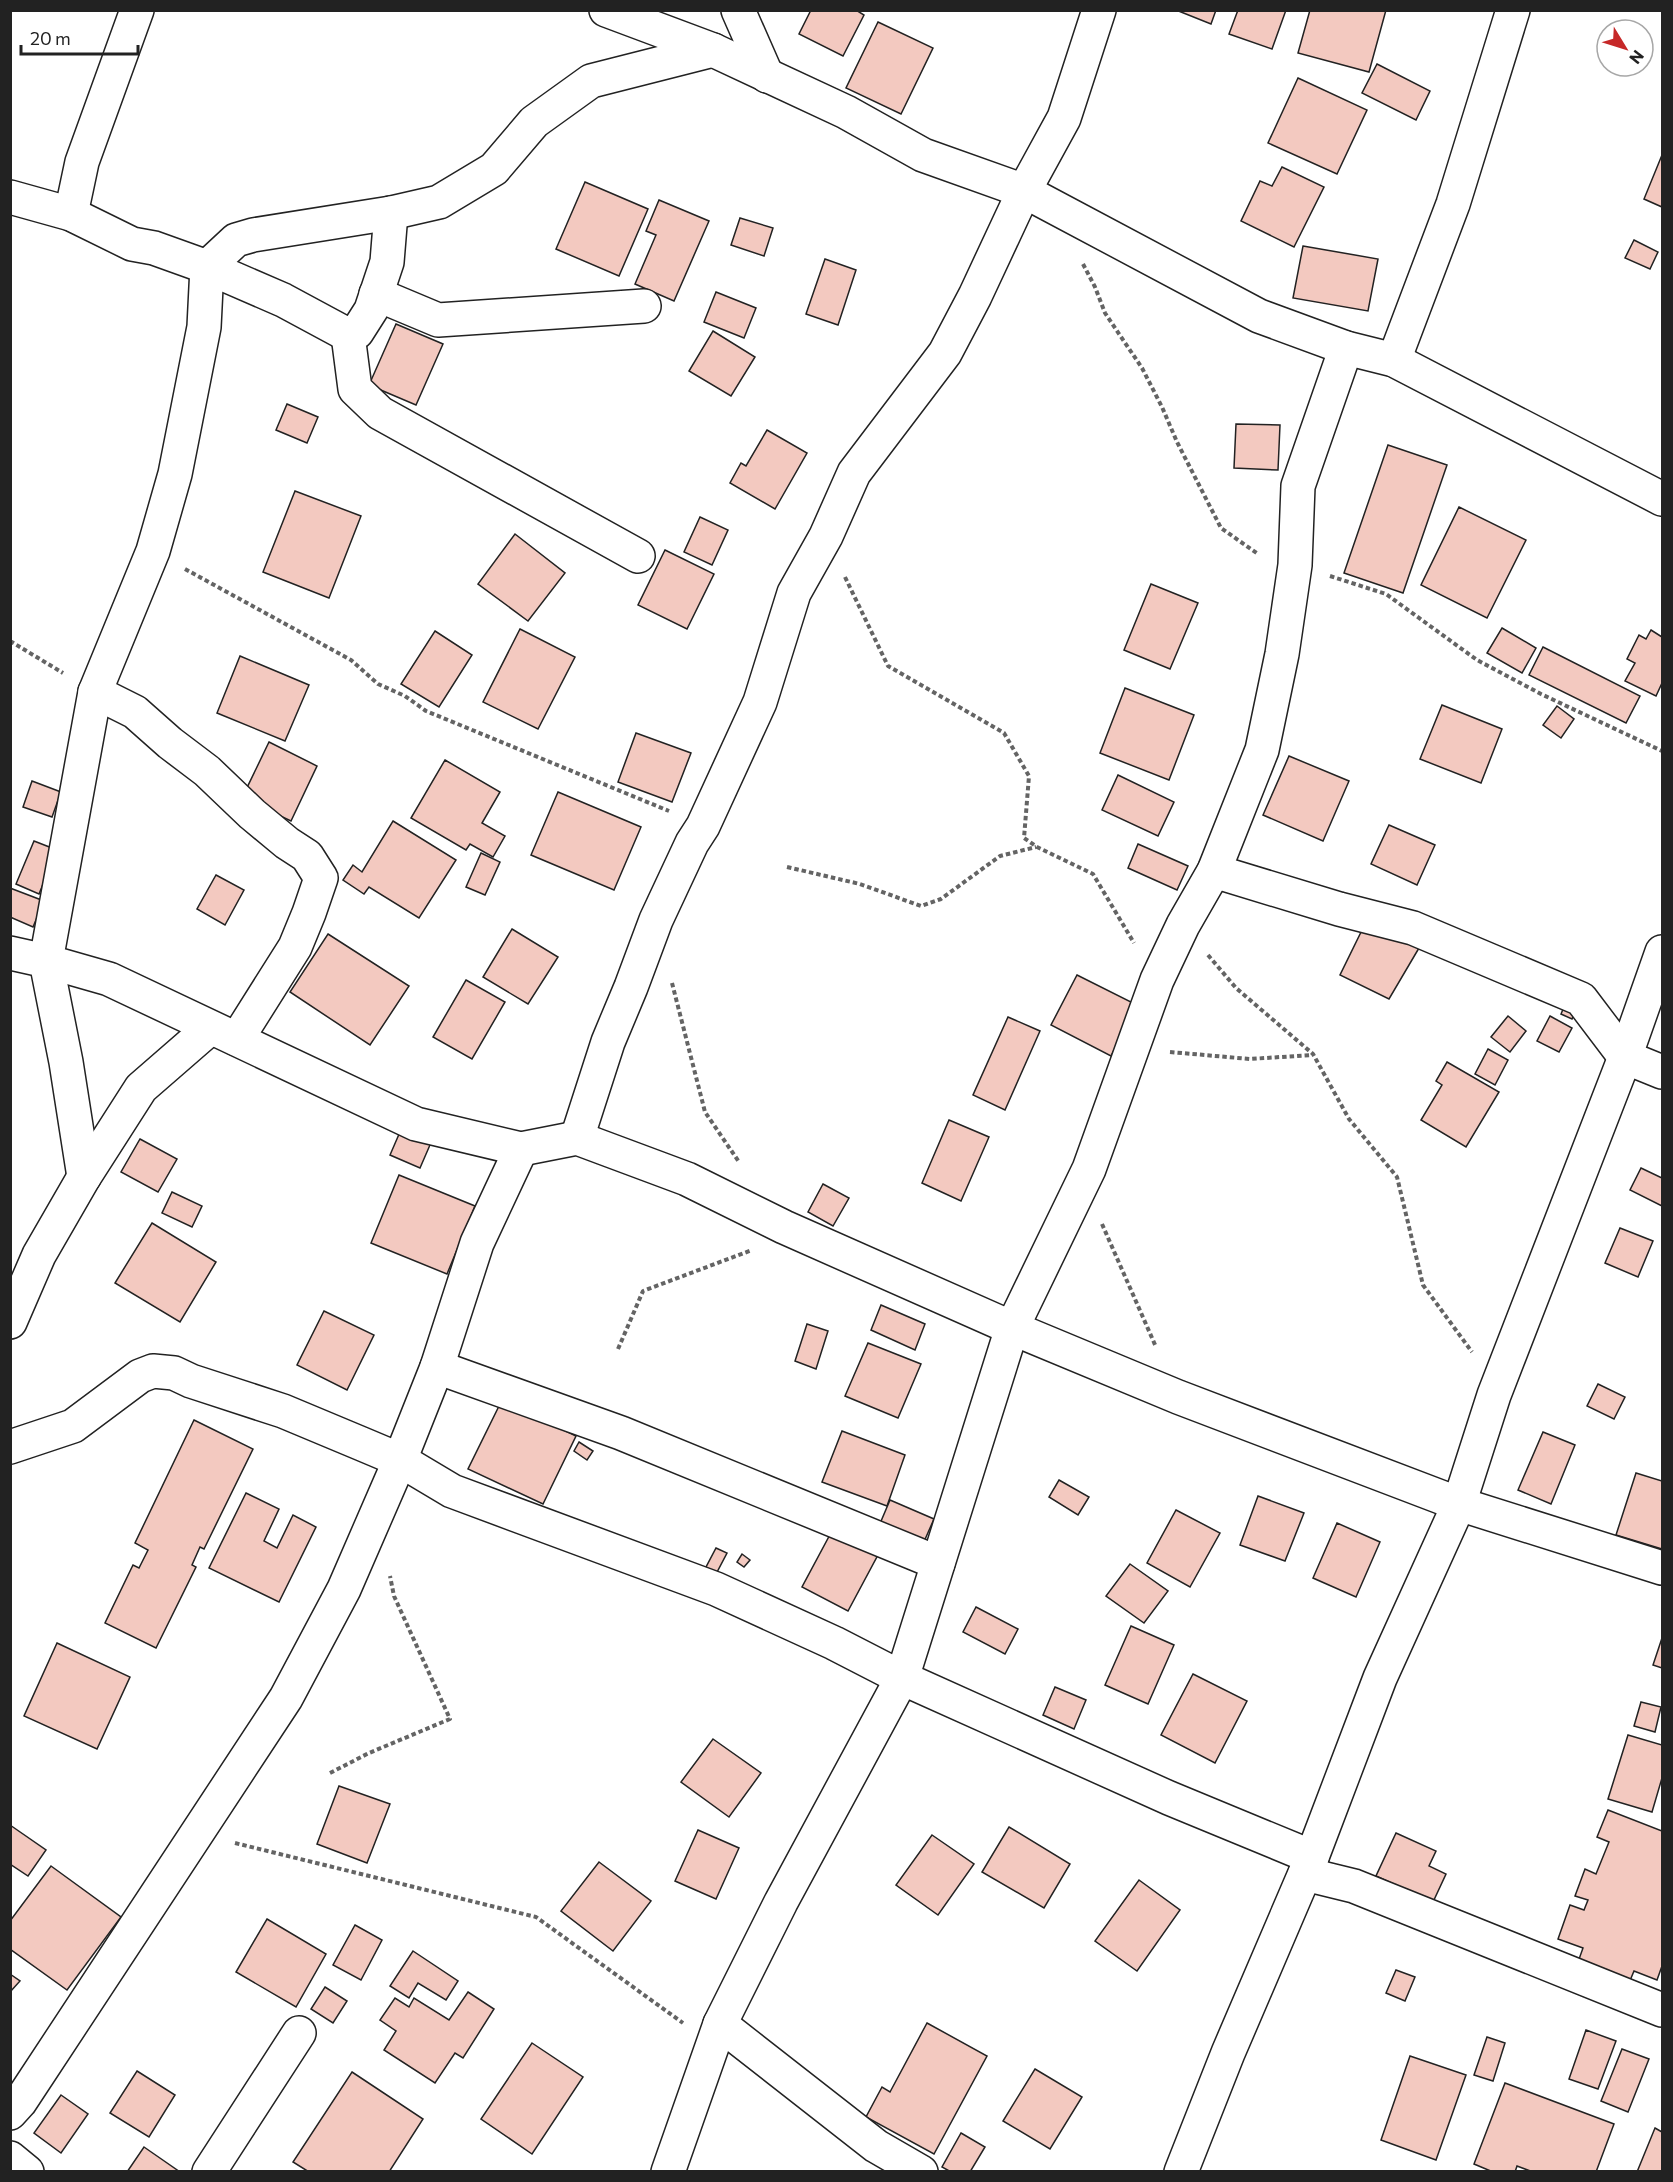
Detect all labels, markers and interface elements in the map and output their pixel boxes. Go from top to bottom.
scale bar [21,18,138,56]
north arrow [1595,18,1655,78]
text: 20 m [30,27,71,49]
text: N [1626,47,1648,68]

